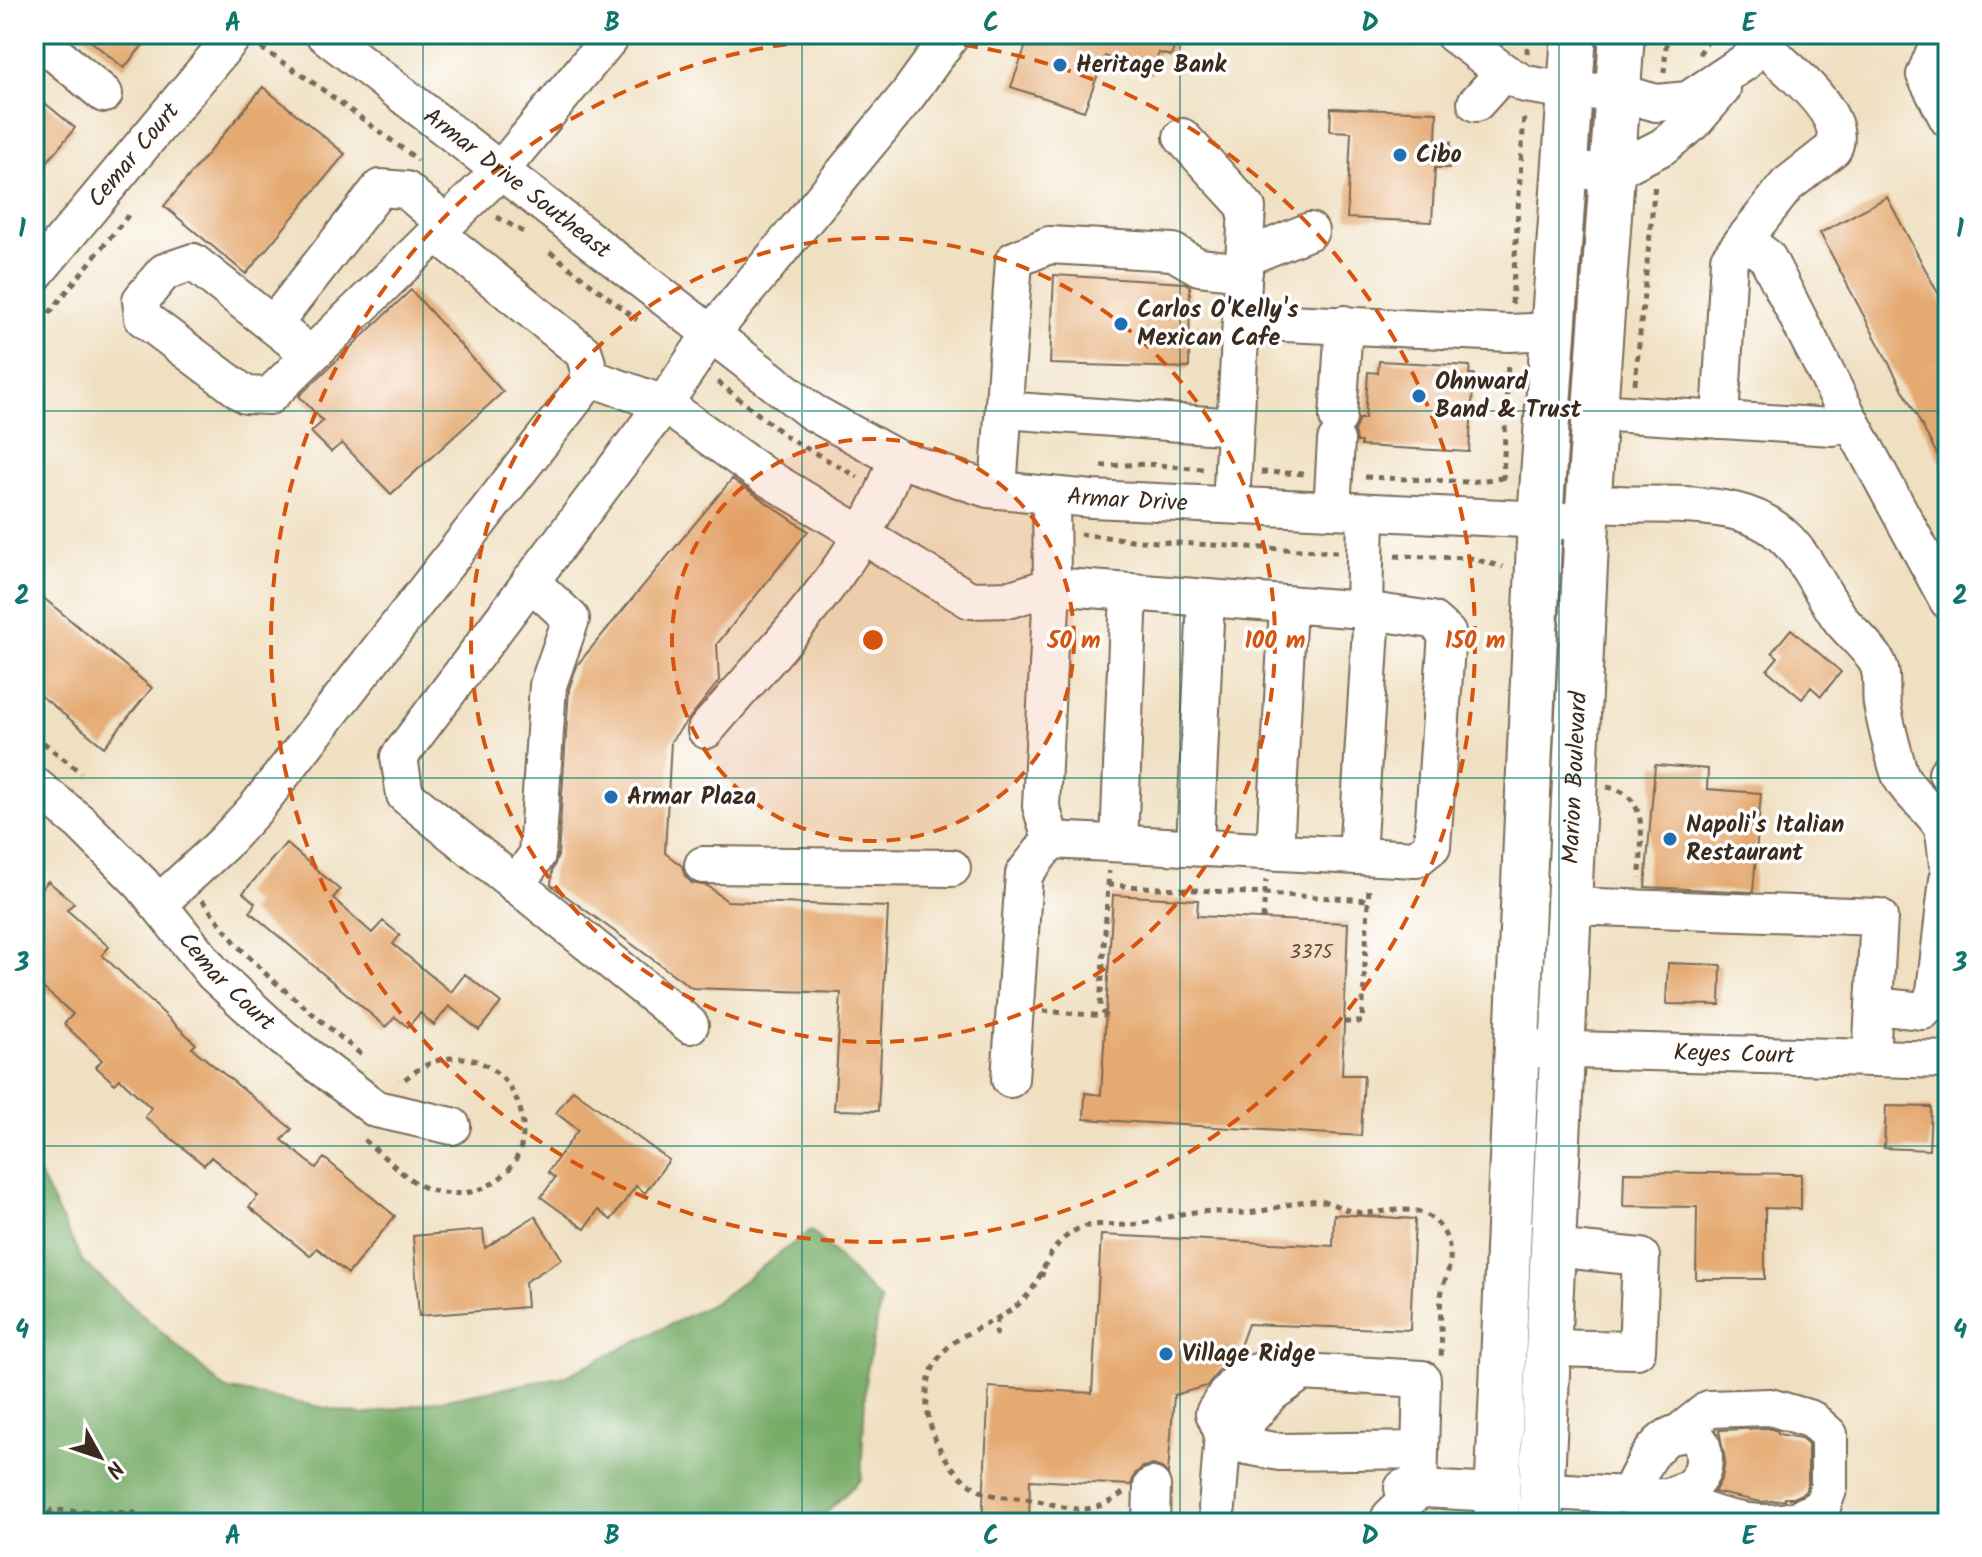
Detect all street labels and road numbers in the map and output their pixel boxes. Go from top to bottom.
street label: Cemar Court [78,93,190,217]
street label: Armar Drive Southeast [414,98,620,269]
street label: Armar Drive [1065,477,1189,523]
street label: Marion Boulevard [1551,690,1599,865]
street label: Cemar Court [168,923,285,1042]
street label: Keyes Court [1673,1033,1796,1075]

